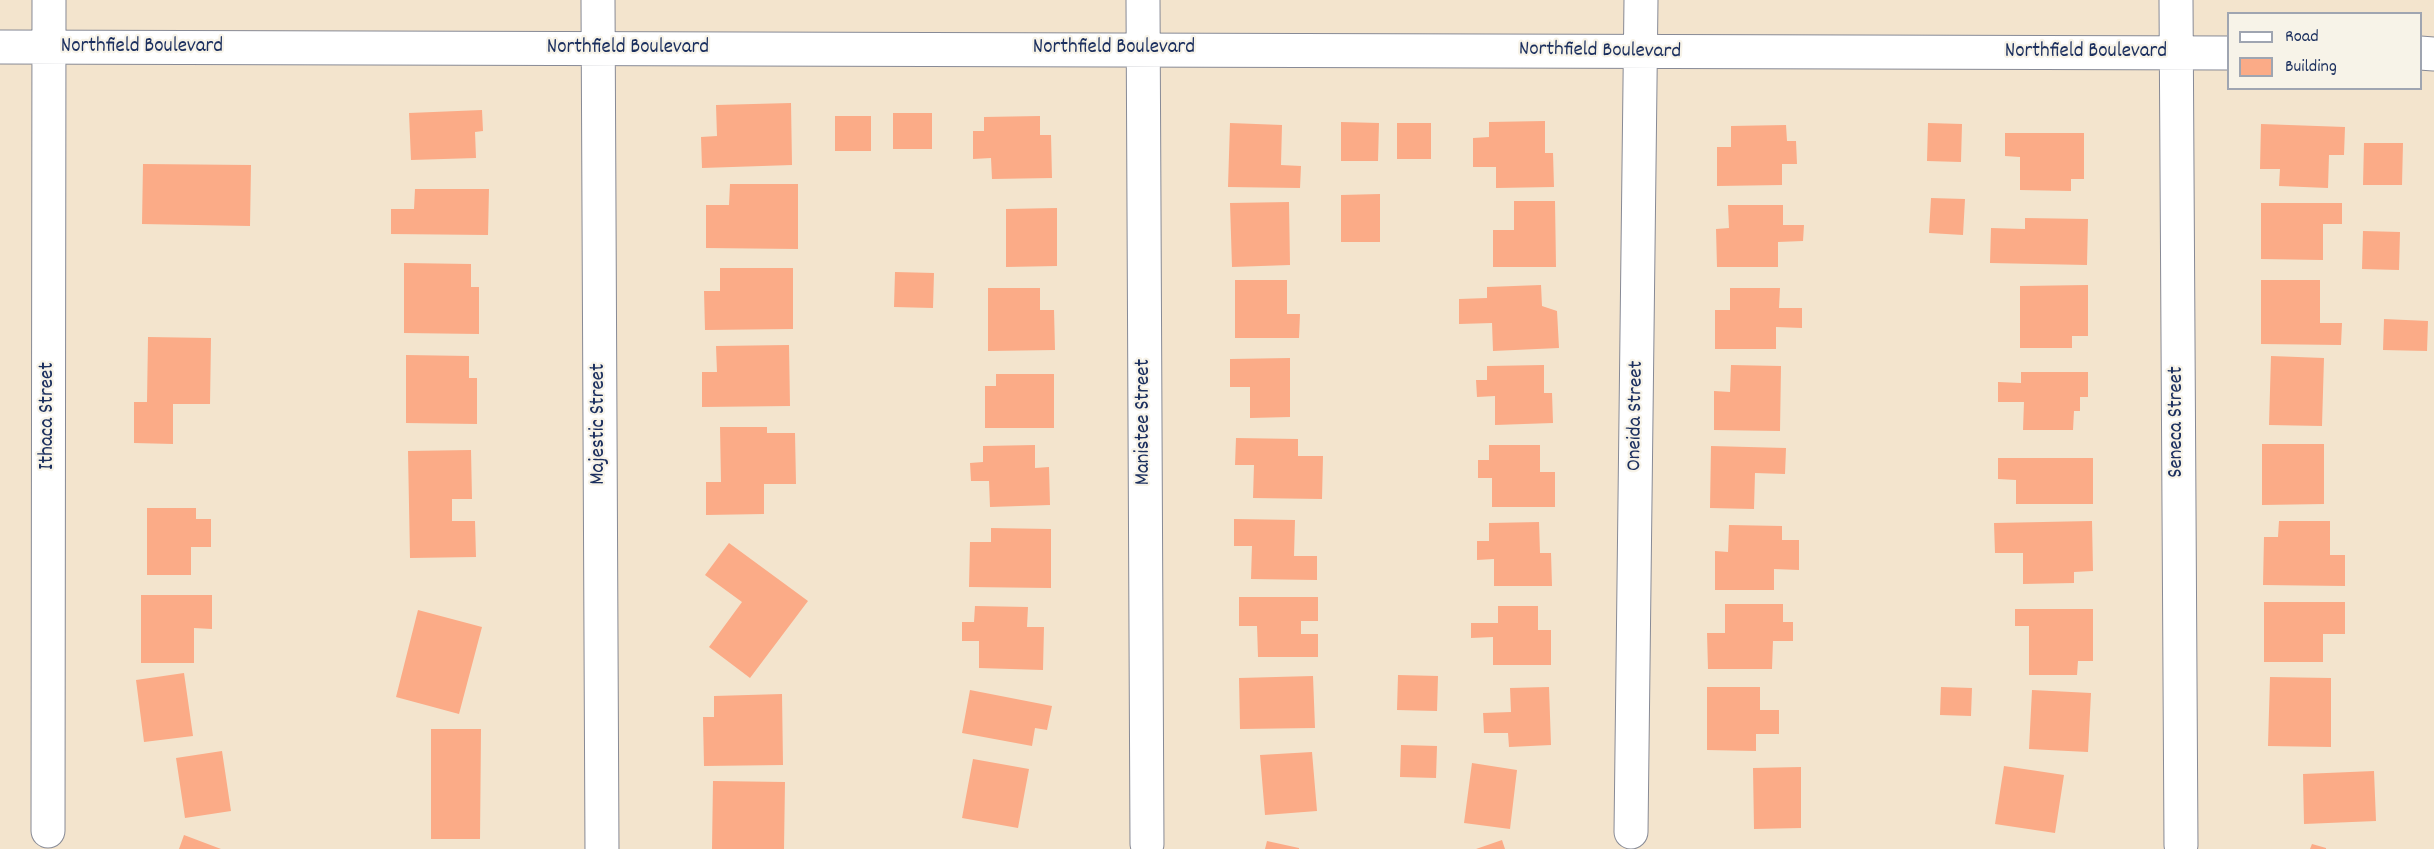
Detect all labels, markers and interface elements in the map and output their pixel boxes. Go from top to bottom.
legend [2227,12,2422,90]
text: Road [2285,25,2319,50]
street label: Northfield Boulevard [61,35,223,61]
street label: Northfield Boulevard [547,36,709,62]
street label: Northfield Boulevard [1033,36,1195,62]
street label: Northfield Boulevard [1519,38,1681,66]
street label: Northfield Boulevard [2005,40,2167,66]
text: Building [2285,55,2337,80]
street label: Manistee Street [1132,359,1158,485]
street label: Oneida Street [1623,361,1651,471]
street label: Ithaca Street [36,362,62,470]
street label: Majestic Street [587,363,613,485]
street label: Seneca Street [2165,366,2191,478]

